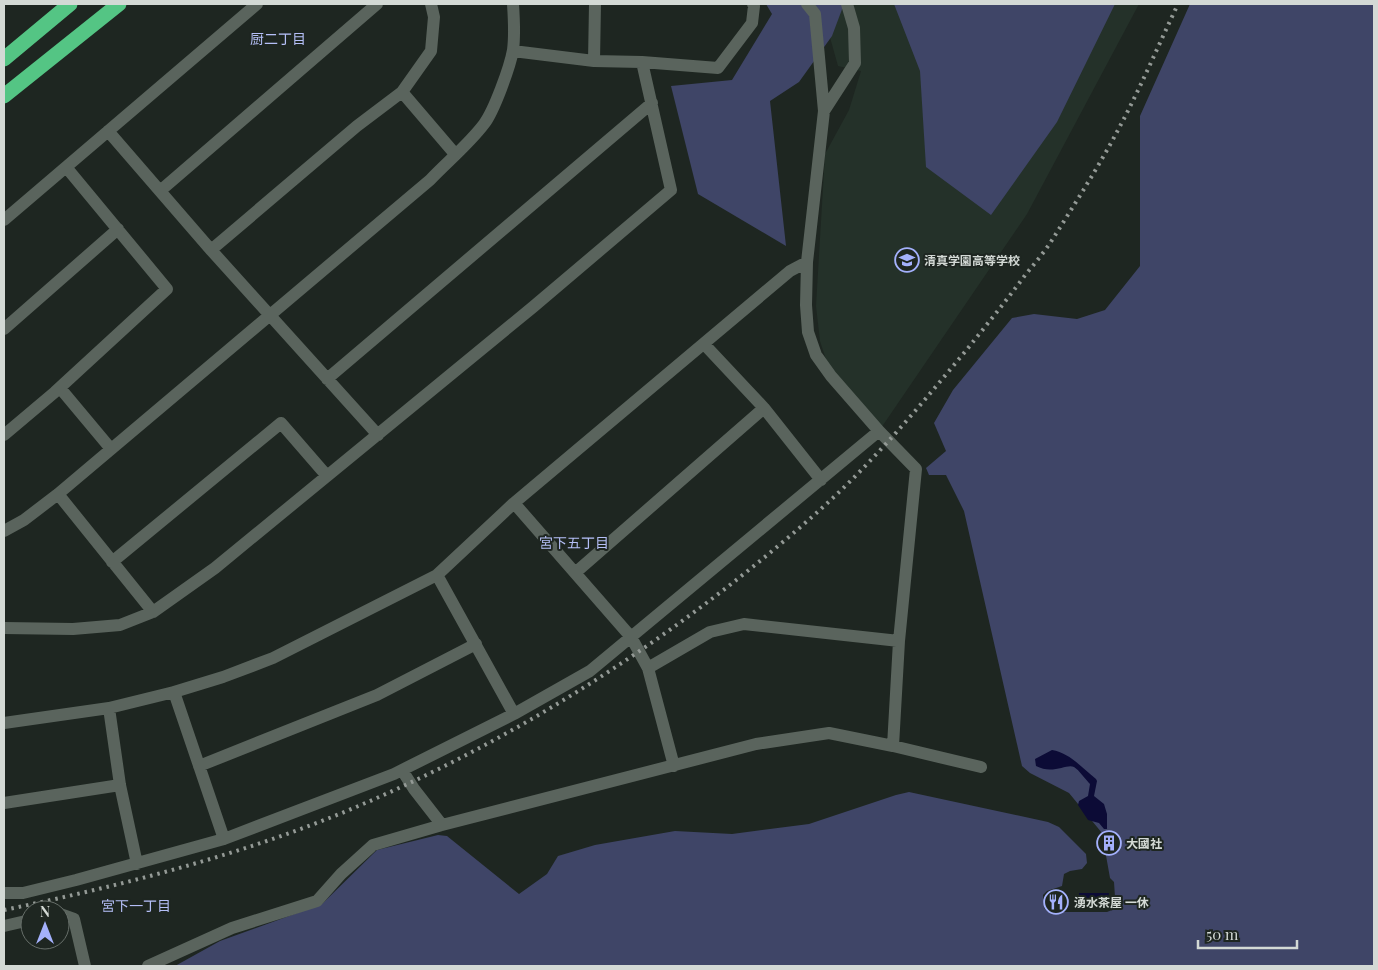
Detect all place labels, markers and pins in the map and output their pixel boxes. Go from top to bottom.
school or university icon: 清真学園高等学校 [894,247,920,273]
place label: 清真学園高等学校 [924,252,1020,268]
building icon: 大國社 [1096,830,1122,856]
place label: 大國社 [1126,835,1162,851]
restaurant icon: 湧水茶屋 一休 [1043,889,1069,915]
place label: 湧水茶屋 一休 [1074,894,1149,910]

